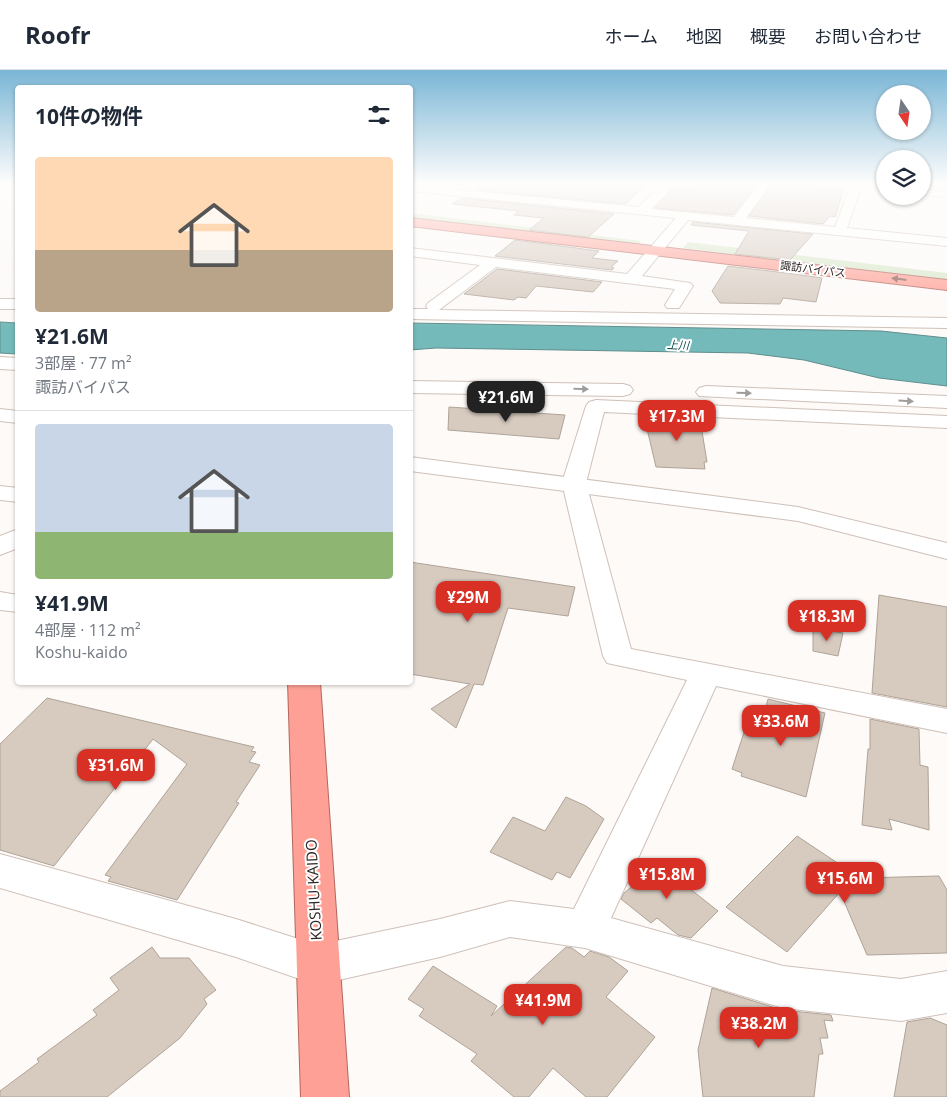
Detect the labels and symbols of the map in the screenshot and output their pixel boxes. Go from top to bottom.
north arrow [876,85,931,140]
street label: 諏訪バイパス [780,257,847,280]
one-way arrow [890,275,906,283]
water label: 上川 [667,336,690,353]
pin: ¥21.6M [465,380,547,423]
one-way arrow [573,385,589,393]
one-way arrow [736,390,752,398]
one-way arrow [898,397,914,405]
pin: ¥17.3M [636,400,718,442]
pin: ¥29M [438,580,498,623]
pin: ¥18.3M [786,600,868,642]
pin: ¥33.6M [740,704,822,747]
pin: ¥31.6M [75,748,157,791]
street label: KOSHU-KAIDO [300,839,326,941]
pin: ¥15.8M [626,858,708,900]
pin: ¥15.6M [804,862,886,904]
pin: ¥41.9M [502,984,584,1026]
pin: ¥38.2M [718,1006,800,1049]

